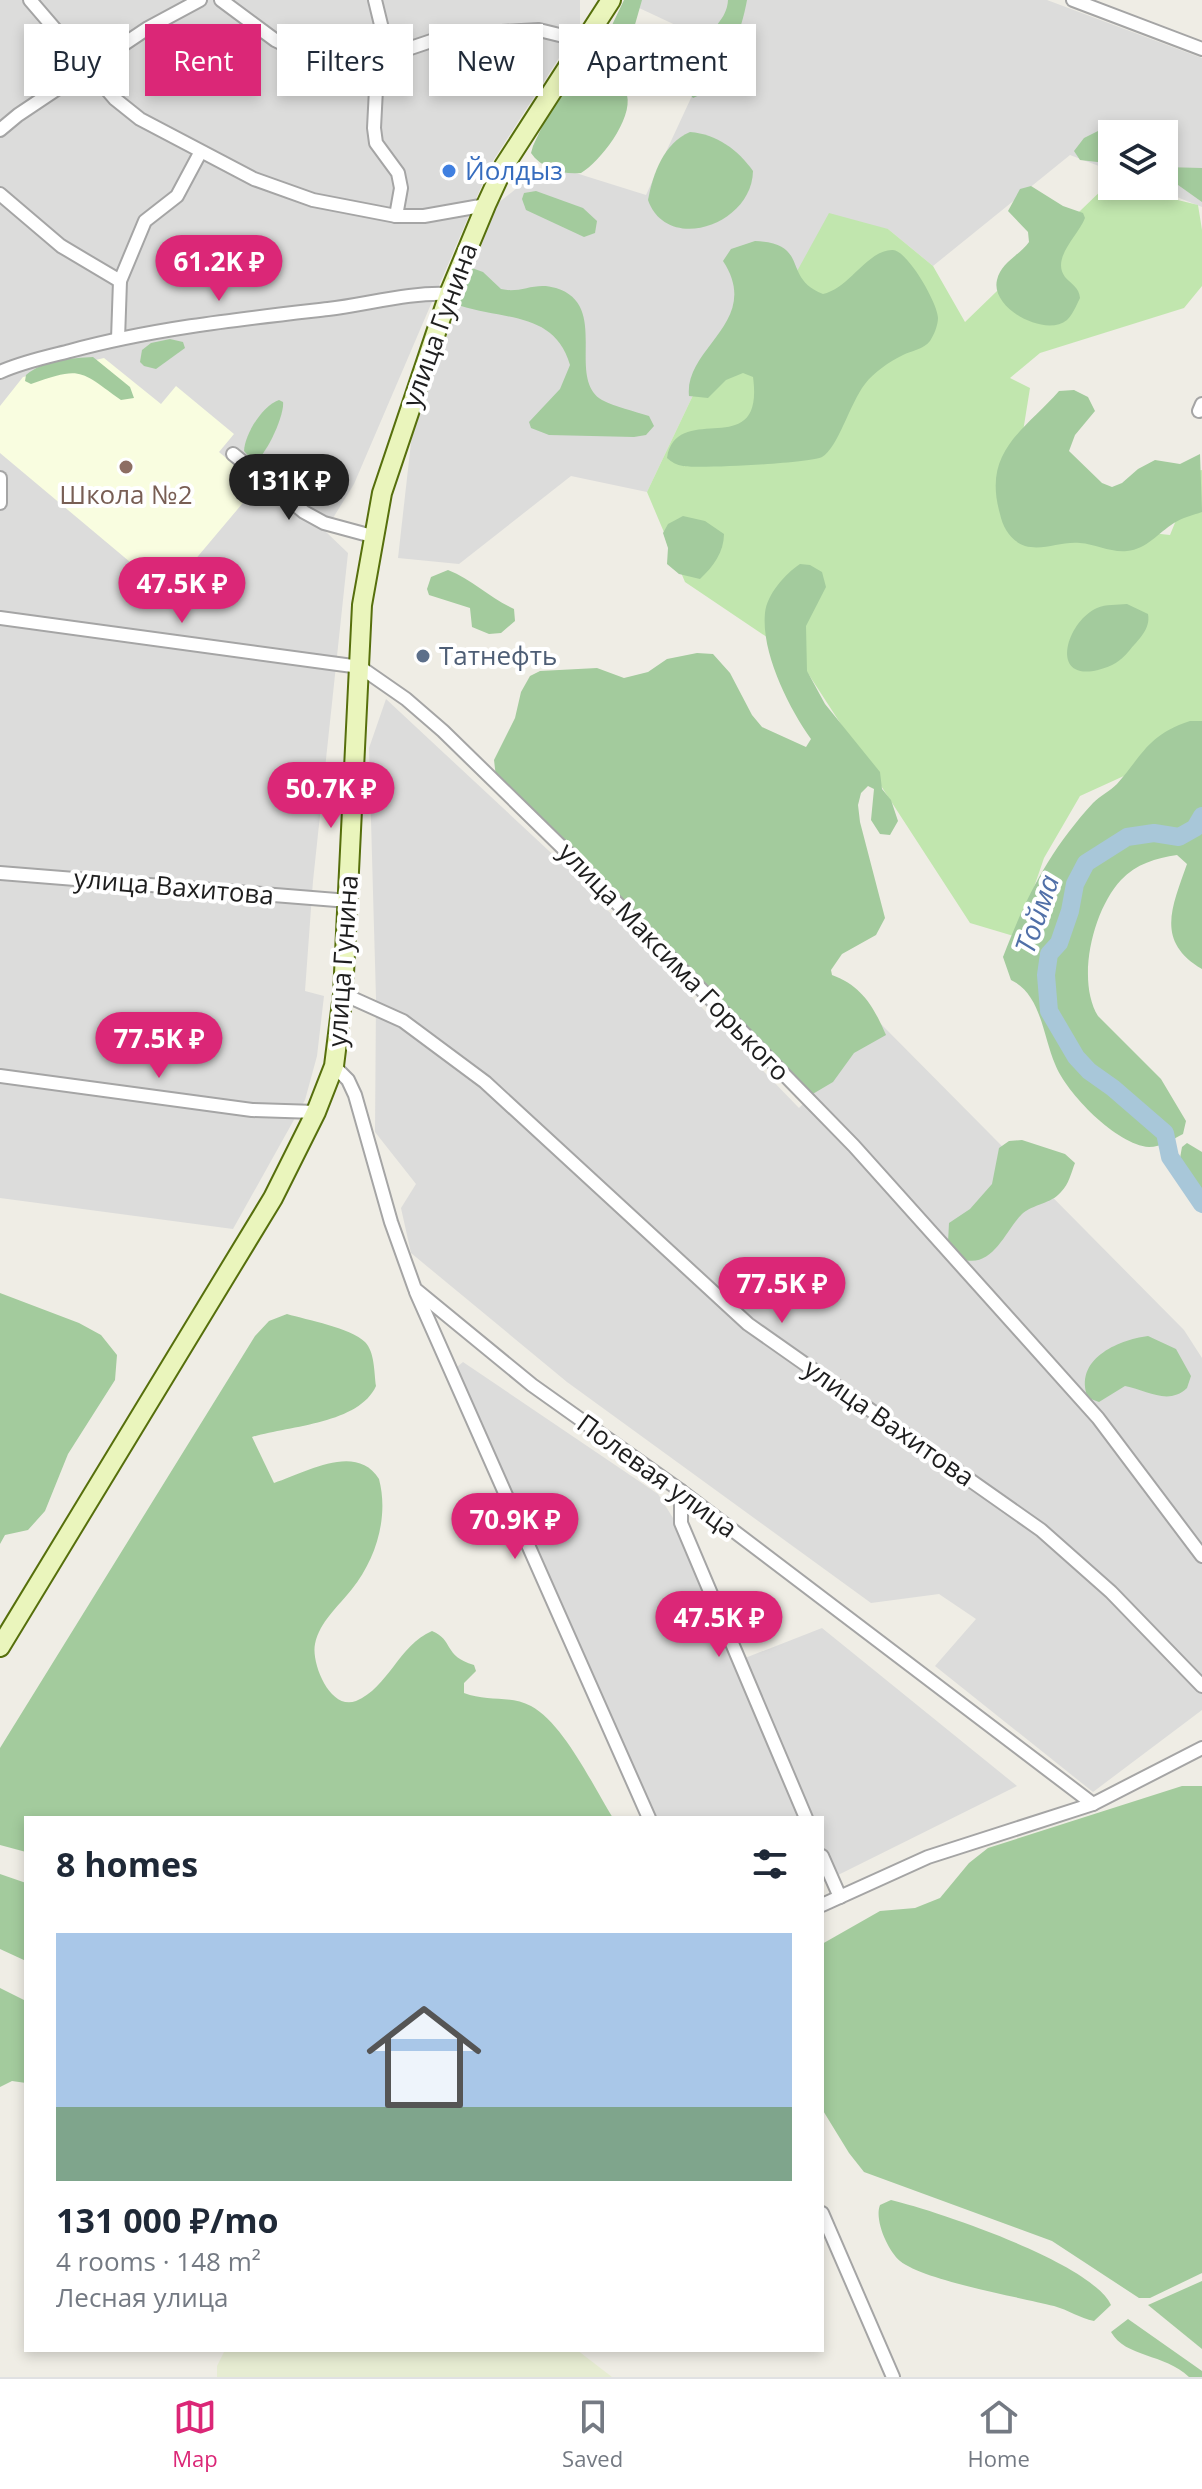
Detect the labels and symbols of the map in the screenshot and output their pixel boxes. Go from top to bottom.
place label: Йолдыз [465,152,563,188]
marker: Йолдыз [440,162,458,180]
pin: 61.2K ₽ [145,235,293,303]
street label: улица Гунина [393,238,485,412]
pin: 131K ₽ [224,454,354,522]
marker: Школа №2 [117,458,135,476]
place label: Школа №2 [59,476,193,512]
pin: 47.5K ₽ [108,557,256,625]
place label: Татнефть [439,637,557,673]
marker: Татнефть [414,647,432,665]
pin: 50.7K ₽ [257,762,405,830]
street label: улица Максима Горького [551,834,798,1088]
street label: улица Вахитова [73,859,276,913]
water label: Тойма [1005,869,1067,958]
street label: улица Гунина [318,874,366,1048]
pin: 77.5K ₽ [85,1012,233,1080]
pin: 77.5K ₽ [708,1257,856,1325]
street label: улица Вахитова [797,1350,982,1494]
street label: Полевая улица [570,1405,745,1546]
pin: 70.9K ₽ [441,1493,589,1561]
pin: 47.5K ₽ [645,1591,793,1659]

